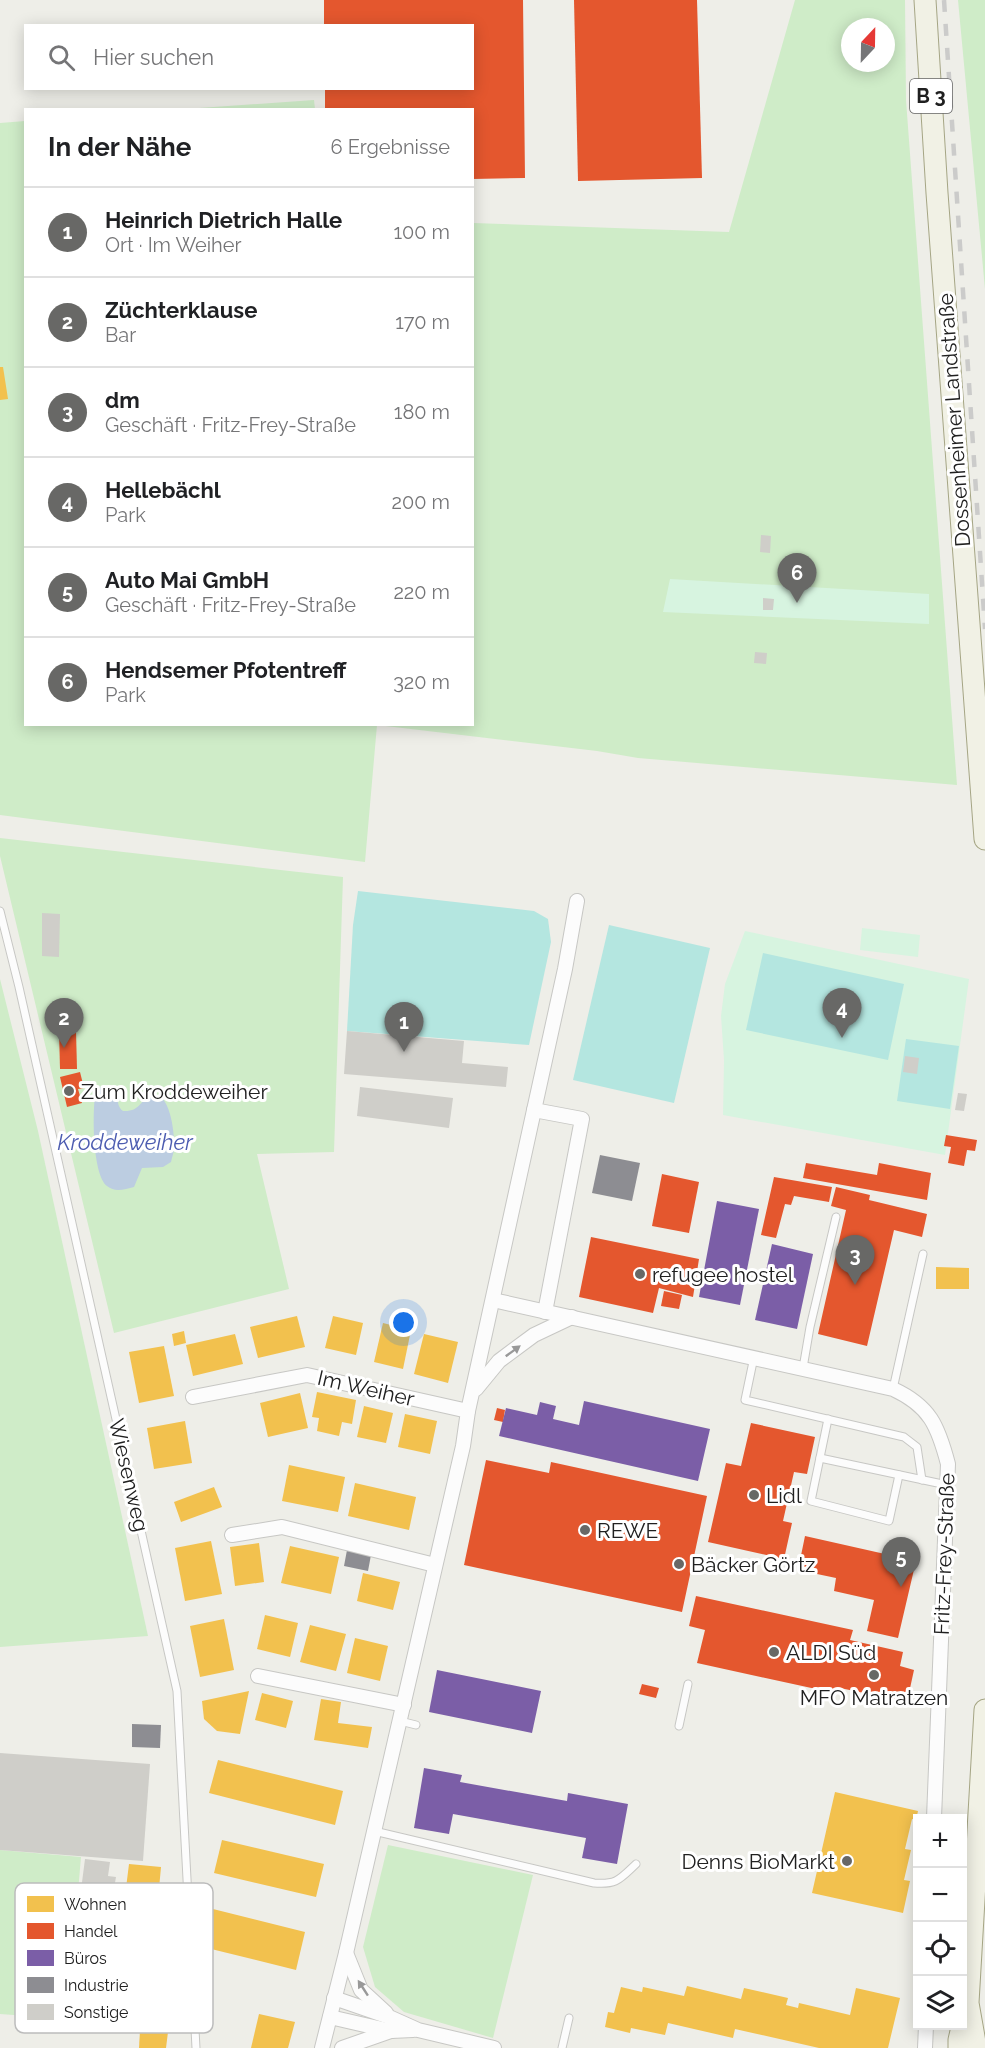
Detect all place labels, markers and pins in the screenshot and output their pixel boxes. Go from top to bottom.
pin: 6 [778,554,816,603]
pin: 4 [822,988,862,1038]
pin: 2 [44,998,84,1048]
pin: 1 [384,1002,424,1052]
place label: Zum Kroddeweiher [81,1079,268,1104]
marker: Zum Kroddeweiher [62,1084,76,1098]
pin: 3 [836,1236,874,1285]
place label: refugee hostel [652,1262,794,1287]
marker: refugee hostel [633,1267,647,1281]
place label: Lidl [766,1483,802,1508]
marker: Lidl [747,1488,761,1502]
place label: REWE [597,1518,658,1543]
marker: REWE [578,1523,592,1537]
pin: 5 [882,1538,920,1587]
place label: Bäcker Görtz [691,1552,815,1577]
marker: Bäcker Görtz [672,1557,686,1571]
place label: ALDI Süd [786,1640,876,1665]
marker: ALDI Süd [767,1645,781,1659]
marker: MFO Matratzen [867,1668,881,1682]
place label: MFO Matratzen [800,1685,948,1710]
place label: Denns BioMarkt [681,1849,835,1874]
marker: Denns BioMarkt [840,1854,854,1868]

